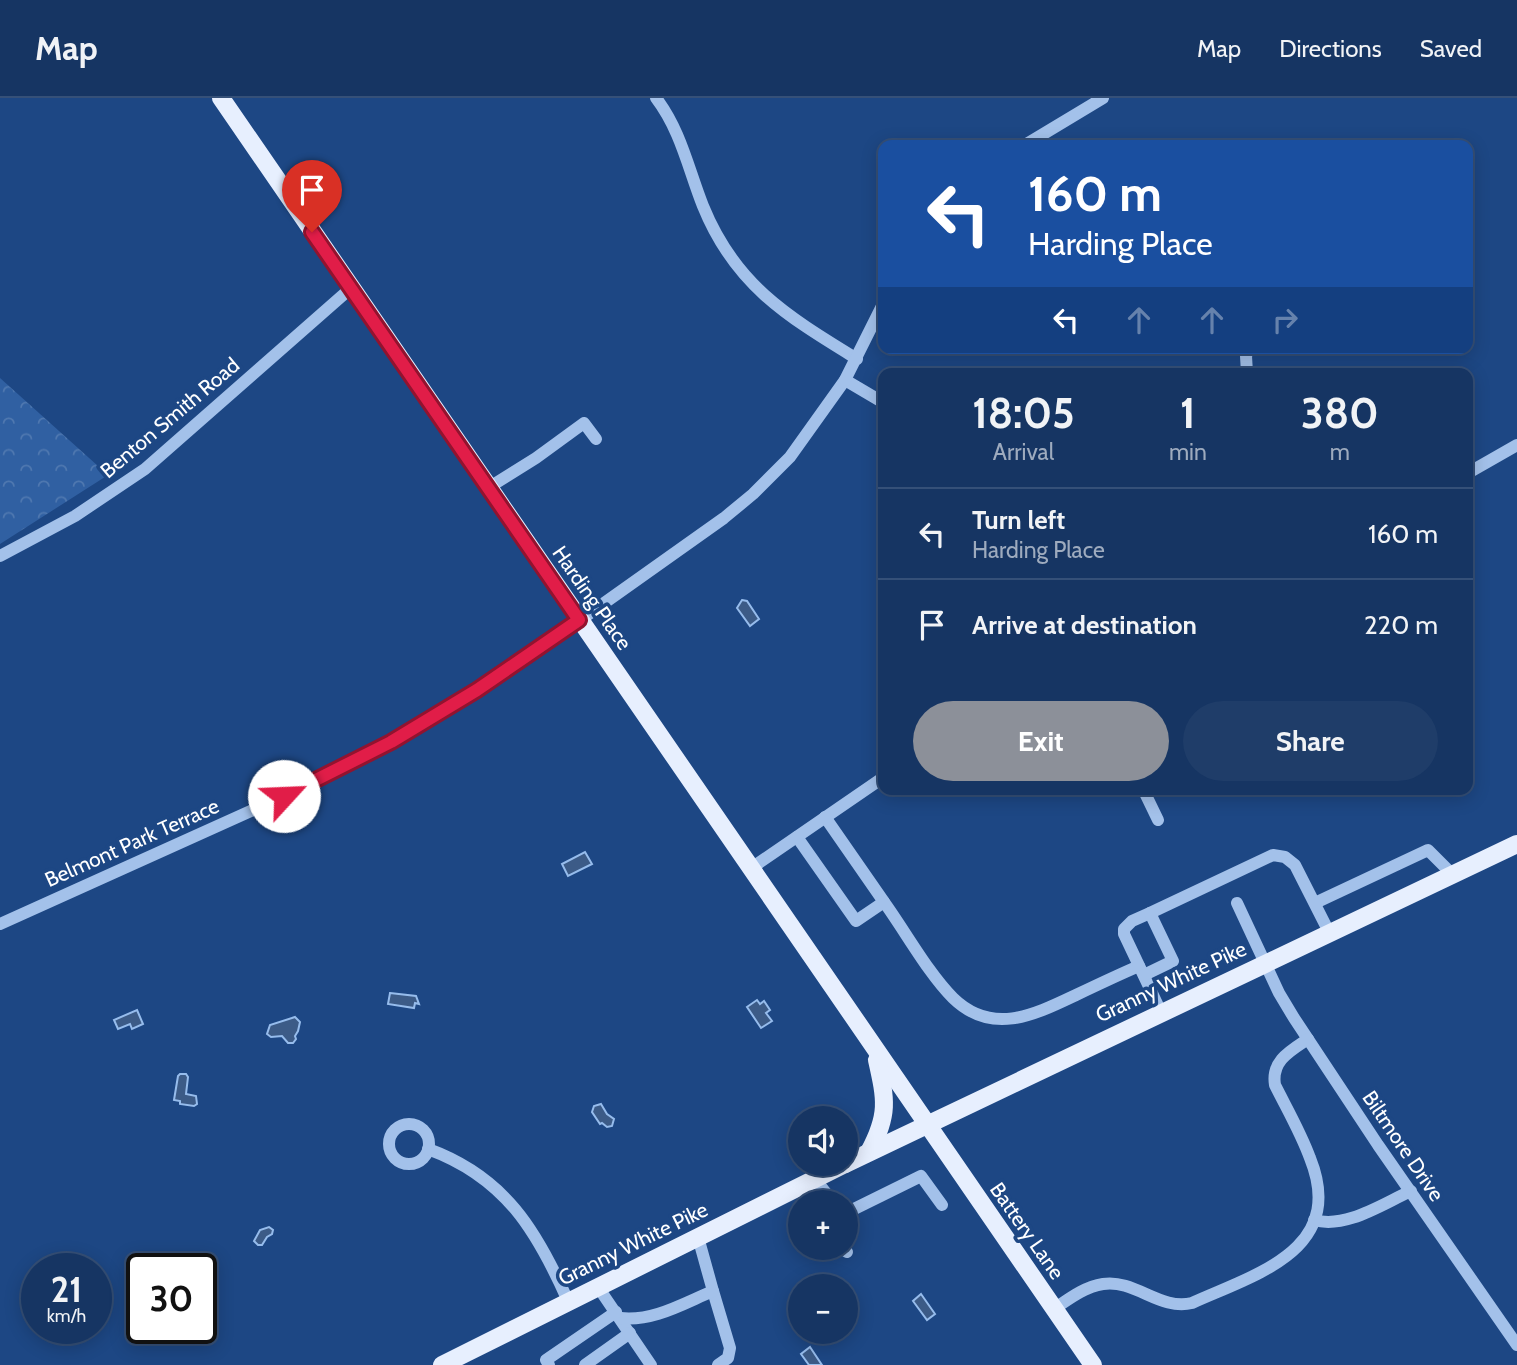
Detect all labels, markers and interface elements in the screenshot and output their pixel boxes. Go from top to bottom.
text: Map [35,28,98,68]
text: Map [1197,34,1241,63]
text: Directions [1279,34,1382,63]
text: Saved [1420,34,1482,63]
pin [282,160,342,232]
text: 160 m [1028,164,1162,223]
icon: left [913,168,1004,259]
icon: arrive [293,171,331,209]
text: Harding Place [1028,224,1213,263]
icon: left [1047,301,1085,339]
icon: ahead [1120,301,1158,339]
icon: ahead [1193,301,1231,339]
icon: right [1266,301,1304,339]
street label: Benton Smith Road [95,352,244,483]
text: 18:05 [972,387,1075,439]
text: 1 [1180,387,1196,439]
text: 380 [1301,387,1379,439]
text: Arrival [993,438,1054,466]
text: min [1169,438,1207,466]
text: m [1330,438,1350,466]
text: Turn left [972,504,1065,536]
icon: left [913,515,951,553]
text: 160 m [1368,518,1438,550]
text: Harding Place [972,536,1105,564]
street label: Harding Place [547,541,638,655]
icon: arrive [913,606,951,644]
text: Arrive at destination [972,609,1197,641]
text: 220 m [1364,609,1438,641]
button: Exit [913,701,1169,781]
button: Share [1183,701,1438,781]
position arrow [247,759,321,833]
street label: Belmont Park Terrace [41,793,223,892]
street label: Granny White Pike [1092,936,1250,1027]
street label: Biltmore Drive [1357,1086,1450,1206]
map controls [788,1106,858,1344]
button: sound [788,1106,858,1176]
street label: Battery Lane [985,1178,1070,1284]
button: + [788,1190,858,1260]
street label: Granny White Pike [554,1196,712,1291]
speed limit sign: 30 [126,1253,217,1344]
text: 21 [51,1268,82,1311]
button: − [788,1274,858,1344]
text: km/h [47,1305,86,1327]

